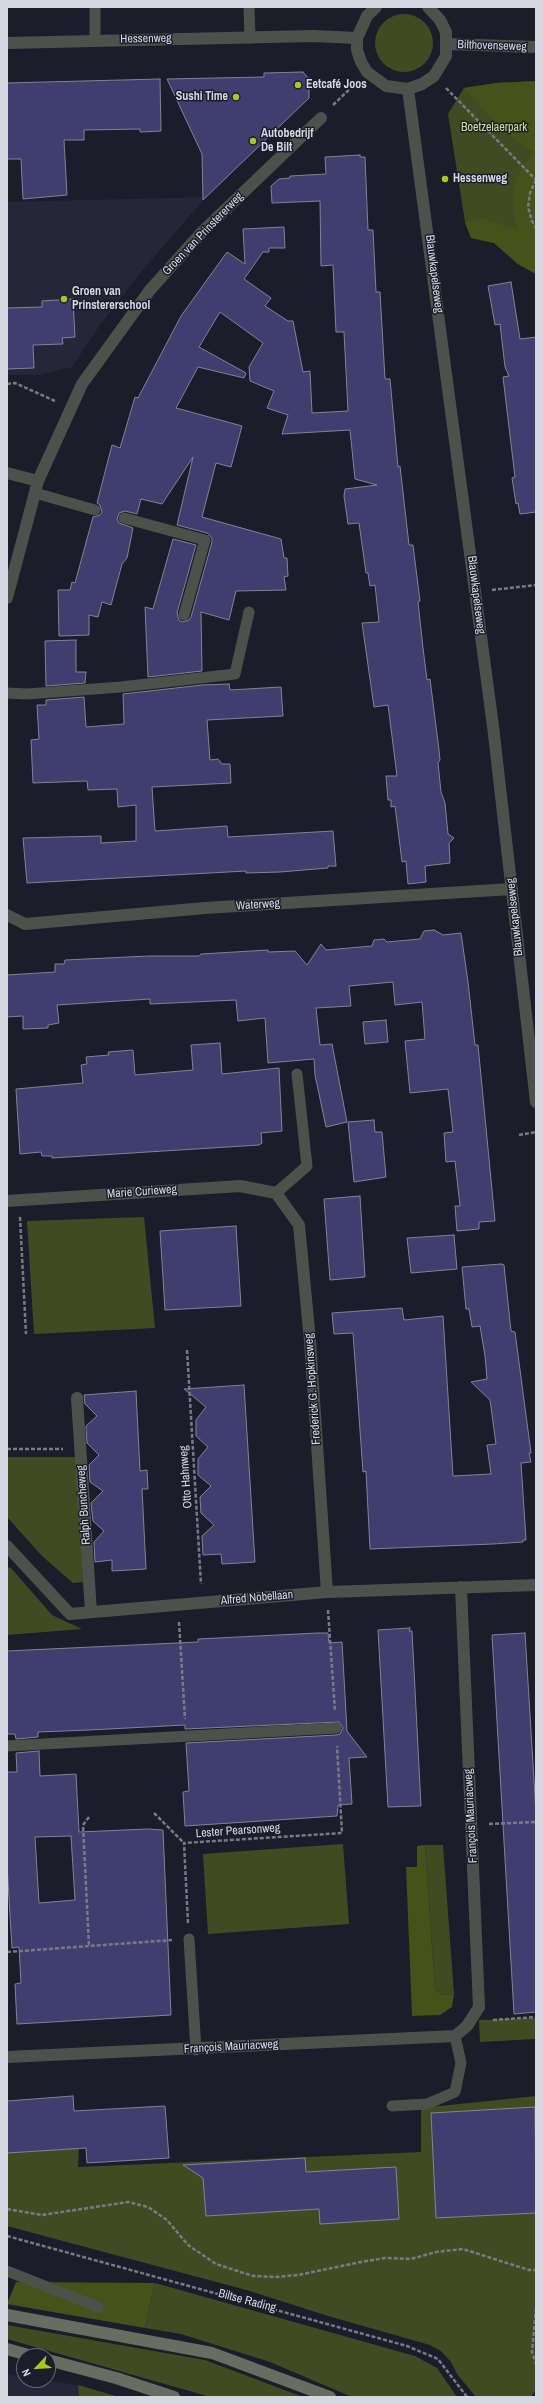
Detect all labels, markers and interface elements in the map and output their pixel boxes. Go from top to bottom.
street label: Hessenweg [120,31,172,47]
street label: Bilthovenseweg [457,38,527,54]
place label: Eetcafé Joos [306,78,367,92]
marker: Eetcafé Joos [293,80,303,90]
place label: Sushi Time [176,90,228,104]
marker: Sushi Time [231,92,241,102]
park label: Boetzelaerpark [461,121,527,135]
place label: Autobedrijf De Bilt [261,127,313,155]
marker: Autobedrijf De Bilt [248,136,258,146]
place label: Hessenweg [453,172,507,186]
marker: Hessenweg [440,174,450,184]
street label: Groen van Prinstererweg [160,189,246,279]
street label: Blauwkapelseweg [422,234,446,314]
place label: Groen van Prinstererschool [72,285,150,313]
marker: Groen van Prinstererschool [59,294,69,304]
street label: Blauwkapelseweg [464,555,488,635]
street label: Blauwkapelseweg [504,877,526,957]
street label: Waterweg [236,896,280,914]
street label: Marie Curieweg [107,1182,177,1202]
street label: Frederick G. Hopkinsweg [302,1333,324,1445]
street label: Otto Hahnweg [177,1445,195,1509]
street label: Ralph Buncheweg [74,1465,94,1545]
street label: Alfred Nobellaan [220,1588,294,1608]
street label: François Mauriacweg [461,1768,481,1864]
street label: Lester Pearsonweg [195,1821,281,1841]
street label: François Mauriacweg [183,2037,279,2057]
street label: Biltse Rading [217,2286,277,2316]
north arrow [16,2348,56,2388]
text: N [18,2367,34,2379]

